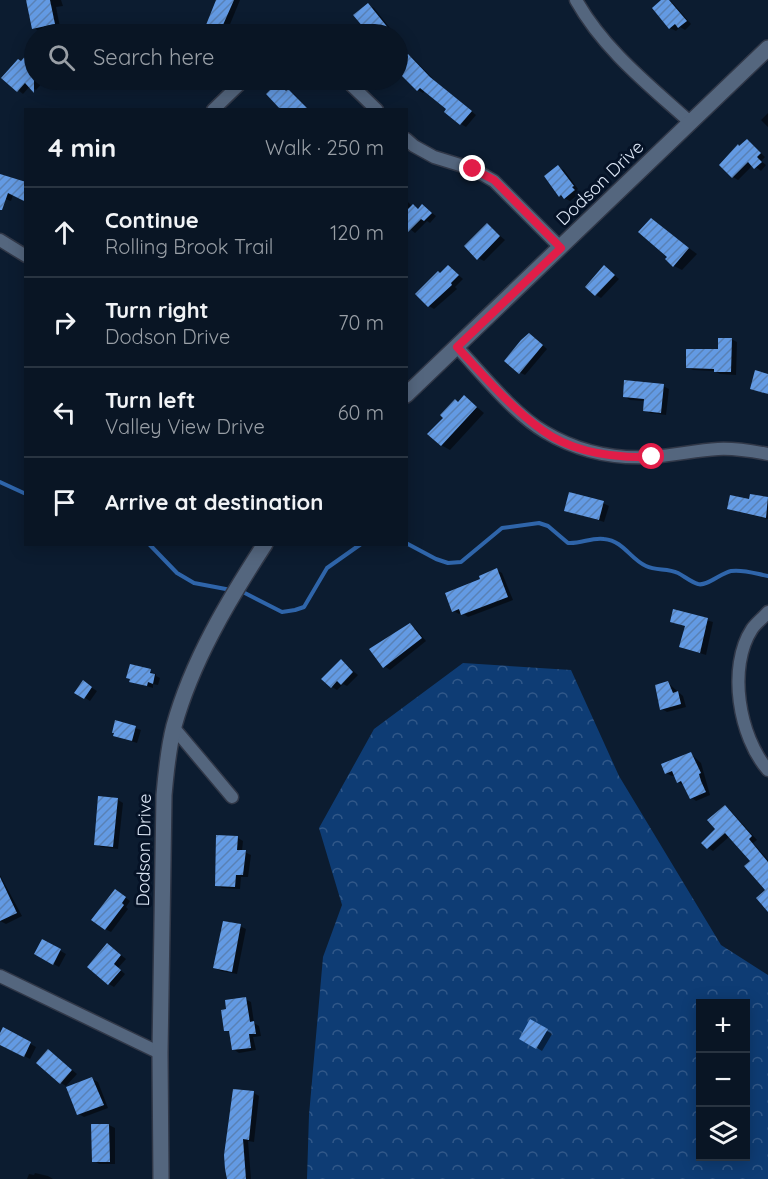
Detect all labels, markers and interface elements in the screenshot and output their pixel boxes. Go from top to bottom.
search box [24,24,408,90]
icon: search [45,41,78,74]
text: Search here [93,43,214,71]
text: 4 min [48,131,116,164]
text: Walk · 250 m [265,135,384,160]
street label: Dodson Drive [551,135,648,230]
route end [459,155,485,181]
text: Continue [105,206,199,234]
icon: ahead [48,216,81,249]
text: 120 m [330,220,384,245]
text: Rolling Brook Trail [105,234,273,259]
text: Turn right [105,296,209,324]
icon: right [48,306,81,339]
text: 70 m [338,310,384,335]
text: Dodson Drive [105,324,230,349]
text: Turn left [105,386,195,414]
icon: left [48,396,81,429]
text: 60 m [338,400,384,425]
text: Valley View Drive [105,414,265,439]
route start [638,443,664,469]
icon: arrive [48,486,81,519]
text: Arrive at destination [105,488,323,516]
street label: Dodson Drive [131,793,156,907]
map controls [696,999,750,1161]
button: + [696,999,750,1053]
button: − [696,1053,750,1107]
button: layers [696,1107,750,1161]

